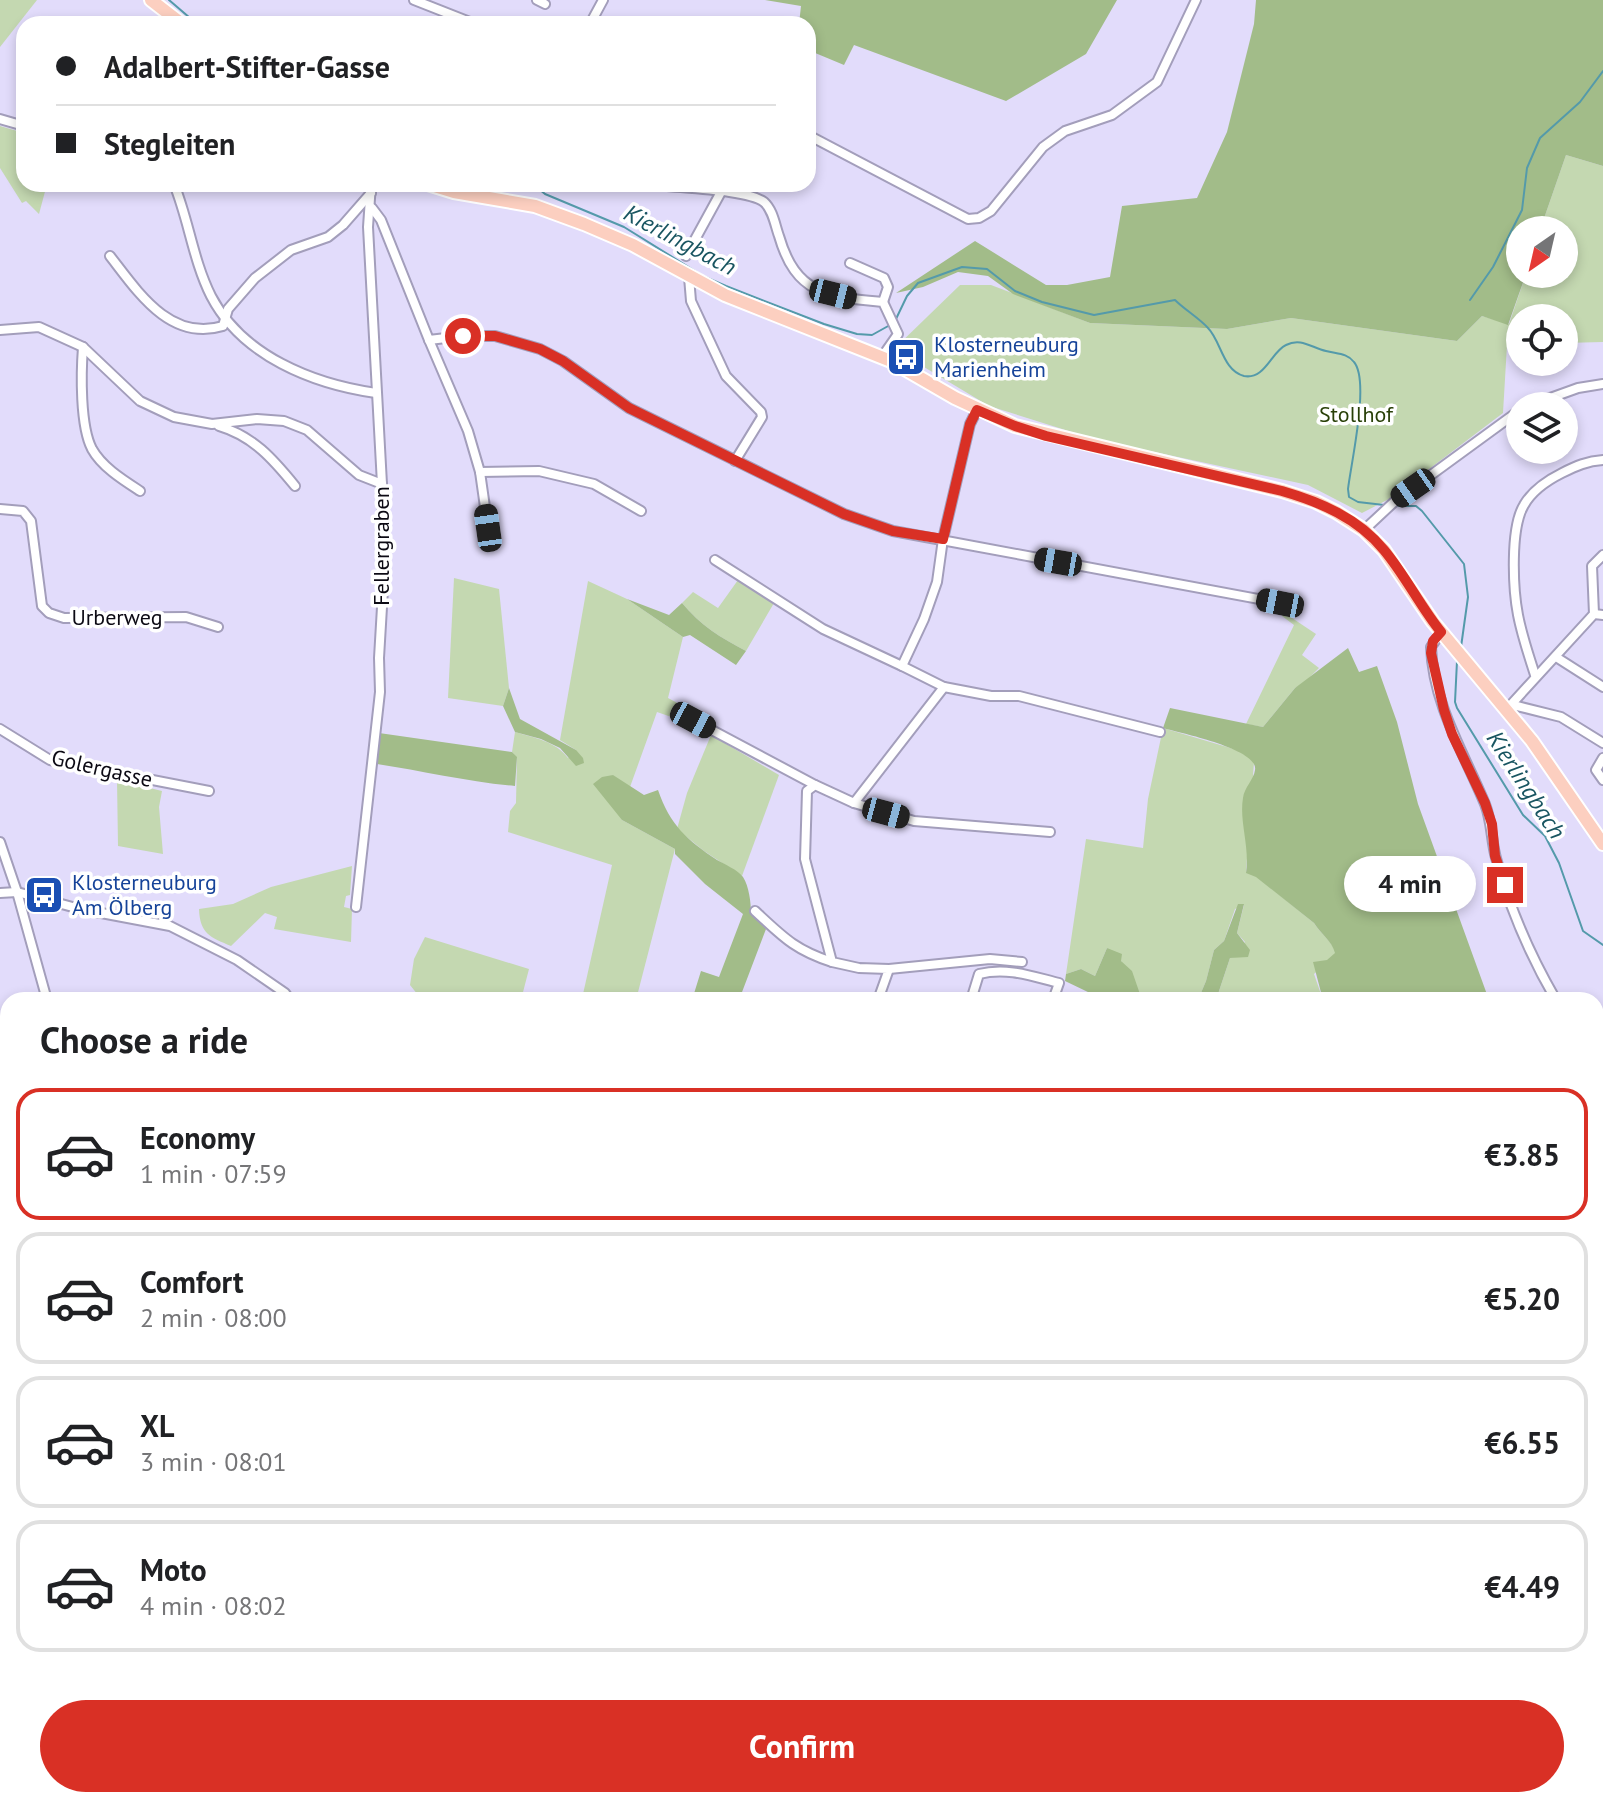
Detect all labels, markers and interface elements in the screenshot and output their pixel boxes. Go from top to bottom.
text: Adalbert-Stifter-Gasse [104,47,390,86]
text: Stegleiten [104,124,235,163]
water label: Kierlingbach [619,197,742,282]
north arrow [1506,216,1578,288]
map controls [1506,216,1578,464]
car [807,277,859,311]
button: locate [1506,304,1578,376]
route start [445,318,481,354]
place label: Klosterneuburg Marienheim [934,330,1079,383]
bus stop icon: Klosterneuburg Marienheim [885,336,927,378]
button: layers [1506,392,1578,464]
park label: Stollhof [1319,400,1394,428]
car [1386,464,1440,512]
street label: Fellergraben [367,486,395,606]
car [473,503,503,553]
car [1032,546,1084,578]
car [1254,587,1306,619]
street label: Urberweg [71,603,163,631]
car [666,698,720,742]
water label: Kierlingbach [1480,725,1573,845]
street label: Golergasse [49,743,155,793]
car [860,795,912,831]
callout: 4 min [1345,857,1477,913]
text: 4 min [1378,867,1442,900]
route end [1487,867,1523,903]
place label: Klosterneuburg Am Ölberg [72,868,217,921]
bus stop icon: Klosterneuburg Am Ölberg [23,874,65,916]
text: Choose a ride [40,1016,248,1063]
icon: car [44,1118,116,1190]
text: Economy [140,1118,255,1157]
text: €3.85 [1485,1135,1560,1174]
text: 1 min · 07:59 [140,1157,287,1190]
icon: car [44,1262,116,1334]
text: Comfort [140,1262,243,1301]
text: €5.20 [1485,1279,1560,1318]
text: 2 min · 08:00 [140,1301,287,1334]
icon: car [44,1406,116,1478]
text: XL [140,1406,174,1445]
text: €6.55 [1485,1423,1560,1462]
text: 3 min · 08:01 [140,1445,287,1478]
icon: car [44,1550,116,1622]
text: Moto [140,1550,207,1589]
text: €4.49 [1485,1567,1560,1606]
text: 4 min · 08:02 [140,1589,287,1622]
button: Confirm [40,1700,1564,1792]

